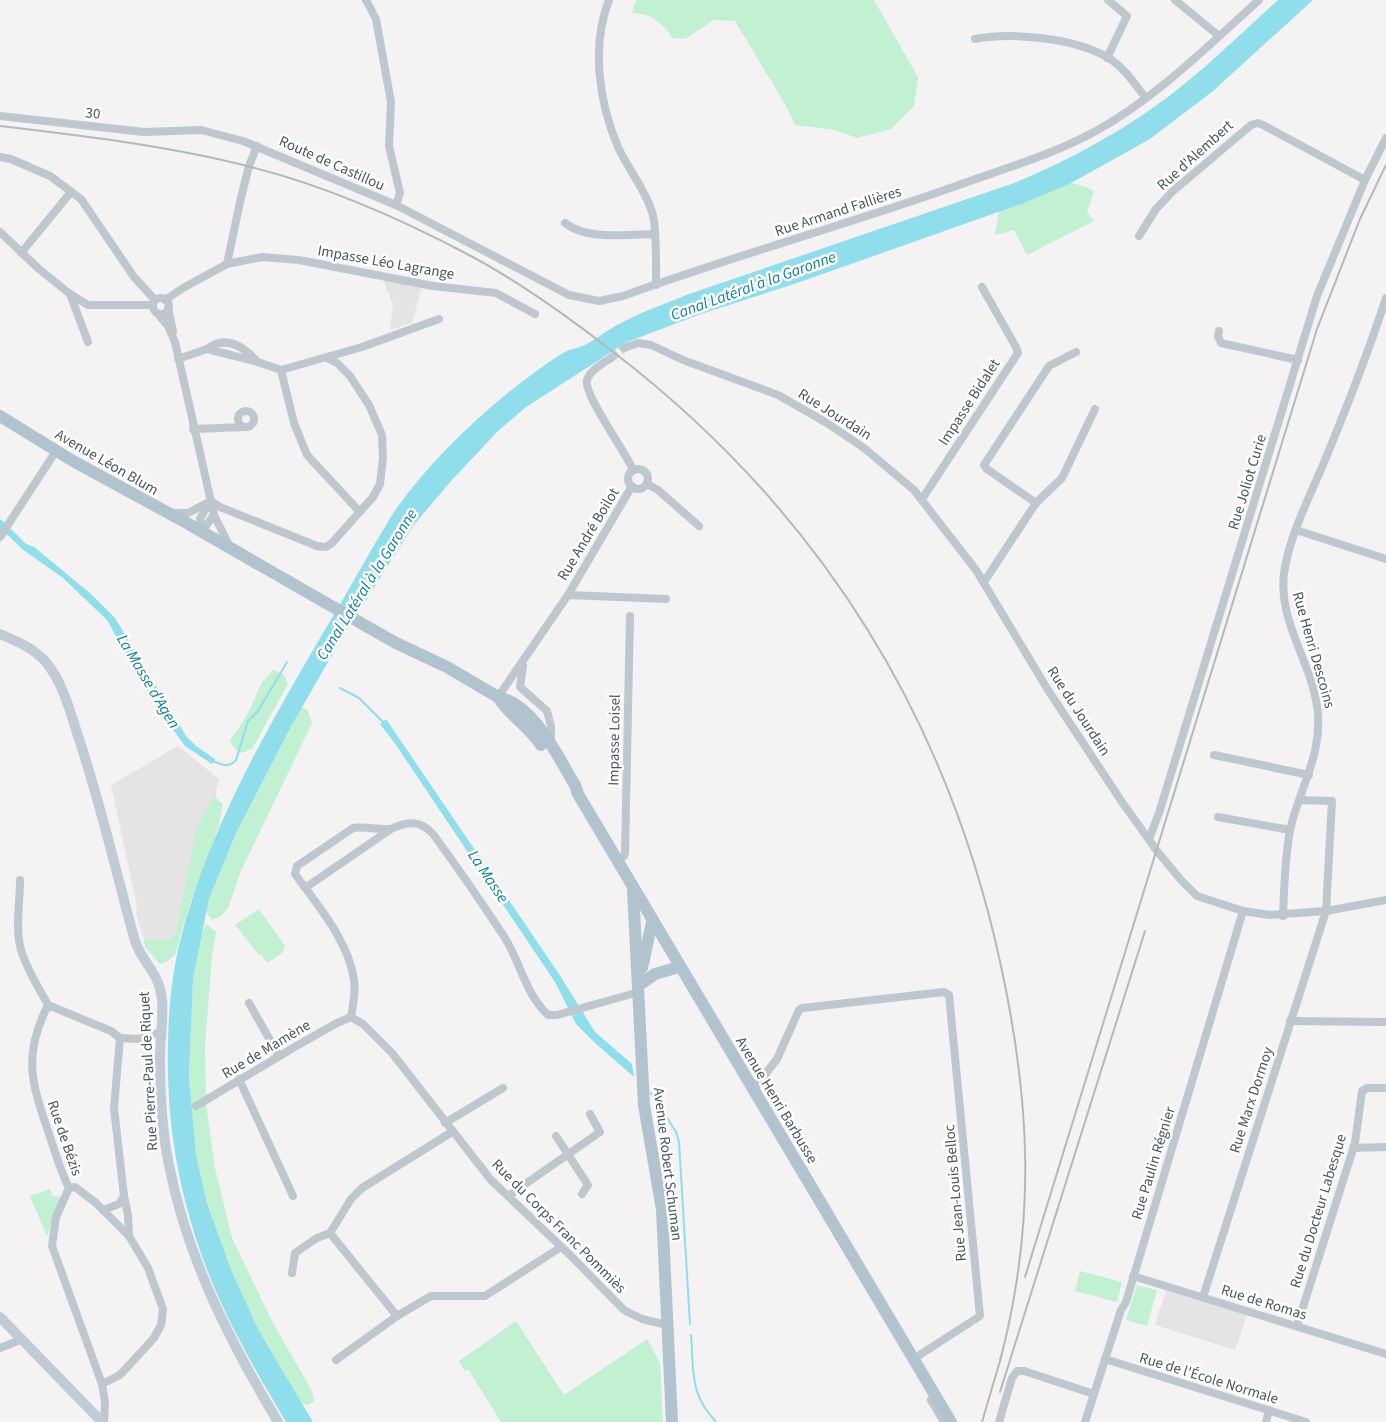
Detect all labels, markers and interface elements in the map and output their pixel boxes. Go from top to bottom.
street label: 30 [84,102,101,125]
street label: Rue d'Alembert [1153,115,1238,195]
street label: Route de Castillou [276,131,388,196]
street label: Rue Armand Fallières [772,181,904,242]
street label: Impasse Léo Lagrange [316,240,456,285]
water label: Canal Latéral à la Garonne [668,246,839,326]
street label: Impasse Bidalet [933,355,1005,450]
street label: Rue Jourdain [794,383,876,445]
street label: Avenue Léon Blum [51,424,162,501]
street label: Rue Joliot Curie [1223,432,1272,532]
street label: Rue André Boilot [552,484,624,585]
water label: Canal Latéral à la Garonne [311,504,423,664]
street label: Rue Henri Descoins [1287,589,1340,711]
water label: La Masse d'Agen [111,630,185,733]
street label: Rue du Jourdain [1042,662,1115,760]
street label: Impasse Loisel [603,694,626,786]
water label: La Masse [462,846,514,908]
street label: Rue Pierre-Paul de Riquet [134,991,163,1151]
street label: Rue de Mamène [218,1015,314,1084]
street label: Avenue Henri Barbusse [730,1033,823,1168]
street label: Rue Marx Dormoy [1224,1044,1279,1156]
street label: Avenue Robert Schuman [648,1086,687,1242]
street label: Rue de Bézis [42,1098,87,1179]
street label: Rue Paulin Régnier [1126,1103,1181,1222]
street label: Rue Jean-Louis Belloc [939,1124,972,1262]
street label: Rue du Docteur Labesque [1285,1132,1352,1291]
street label: Rue du Corps Franc Pommiès [487,1155,630,1298]
street label: Rue de Romas [1218,1279,1309,1325]
street label: Rue de l'École Normale [1137,1347,1281,1410]

